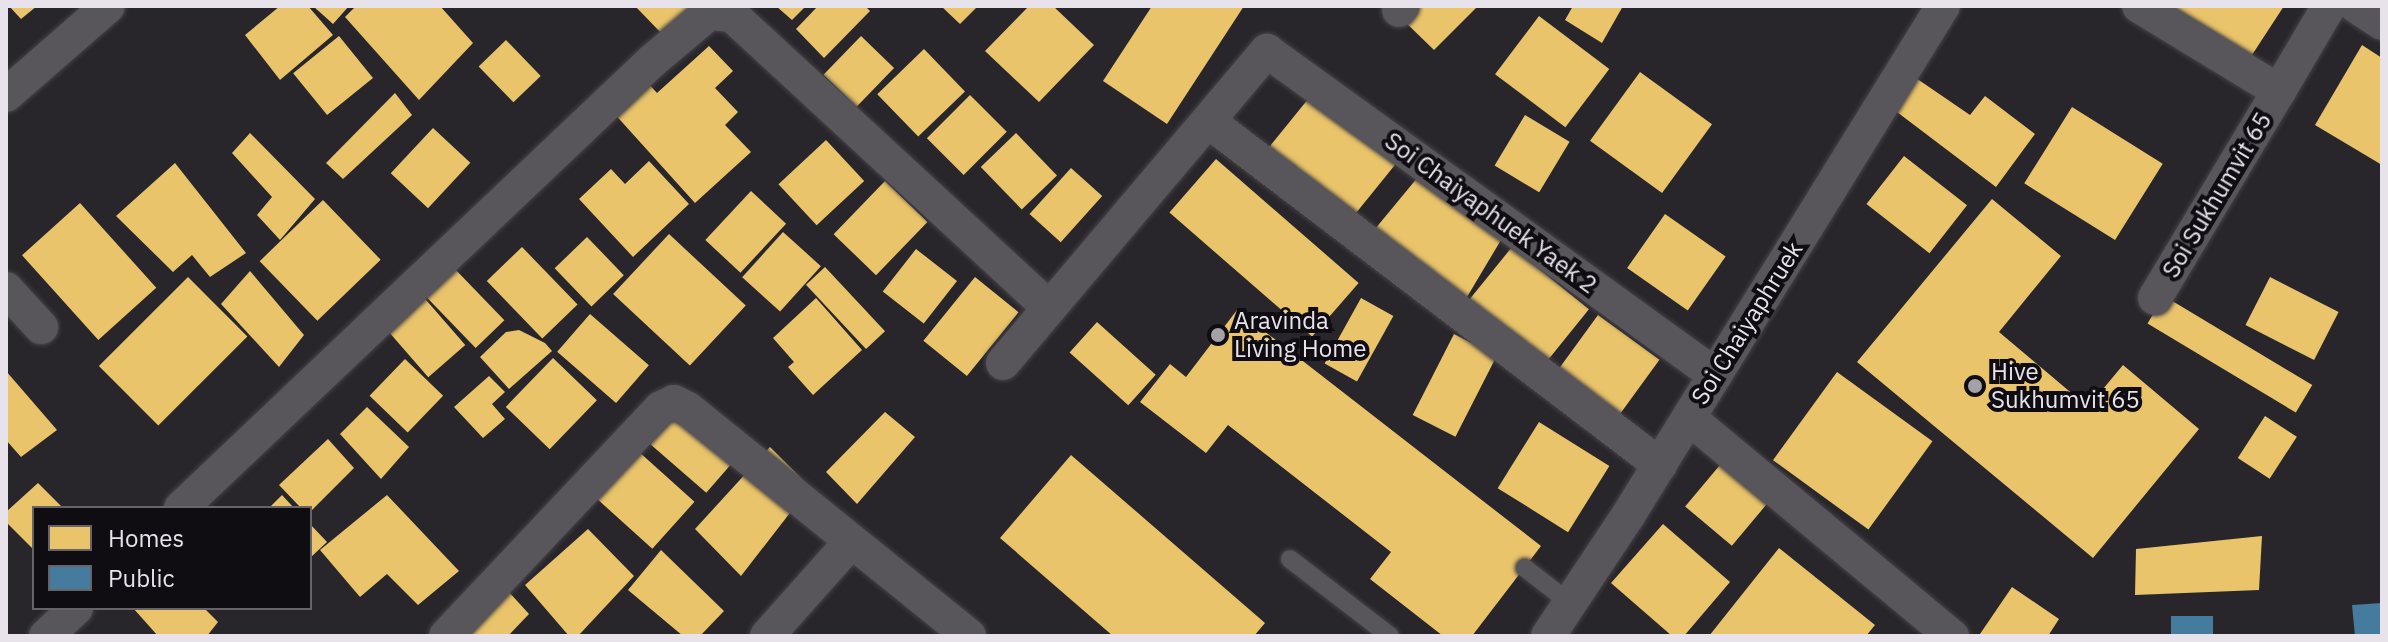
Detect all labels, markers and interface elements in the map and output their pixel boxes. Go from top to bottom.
street label: Soi Sukhumvit 65 [2156,107,2278,283]
street label: Soi Chaiyaphuek Yaek 2 [1379,126,1603,300]
street label: Soi Chaiyaphruek [1685,236,1809,410]
place label: Aravinda Living Home [1234,307,1366,363]
marker: Aravinda Living Home [1209,326,1227,344]
place label: Hive Sukhumvit 65 [1991,358,2140,414]
marker: Hive Sukhumvit 65 [1966,377,1984,395]
legend [32,506,312,610]
text: Homes [108,522,184,554]
text: Public [108,562,175,594]

